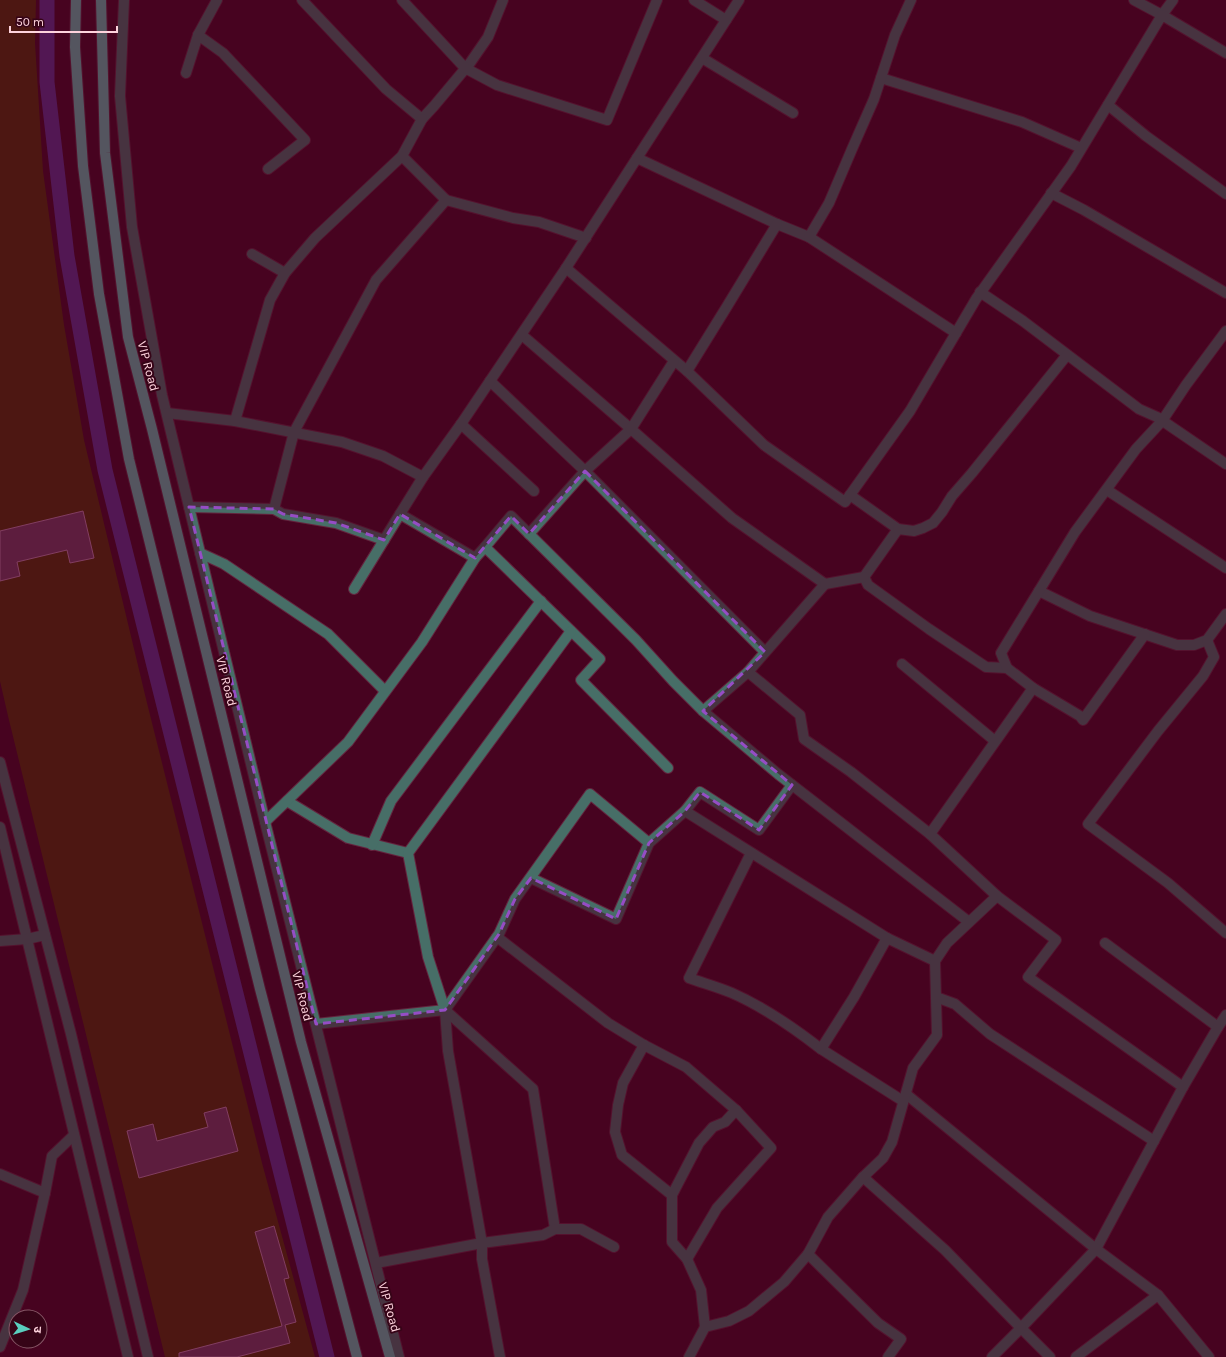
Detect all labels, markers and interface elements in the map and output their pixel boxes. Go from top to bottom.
scale bar [10,8,117,34]
text: 50 m [16,15,44,29]
street label: VIP Road [135,339,162,393]
street label: VIP Road [213,654,240,708]
street label: VIP Road [289,969,316,1023]
street label: VIP Road [375,1280,404,1334]
north arrow [8,1309,48,1349]
text: उ [31,1326,44,1334]

